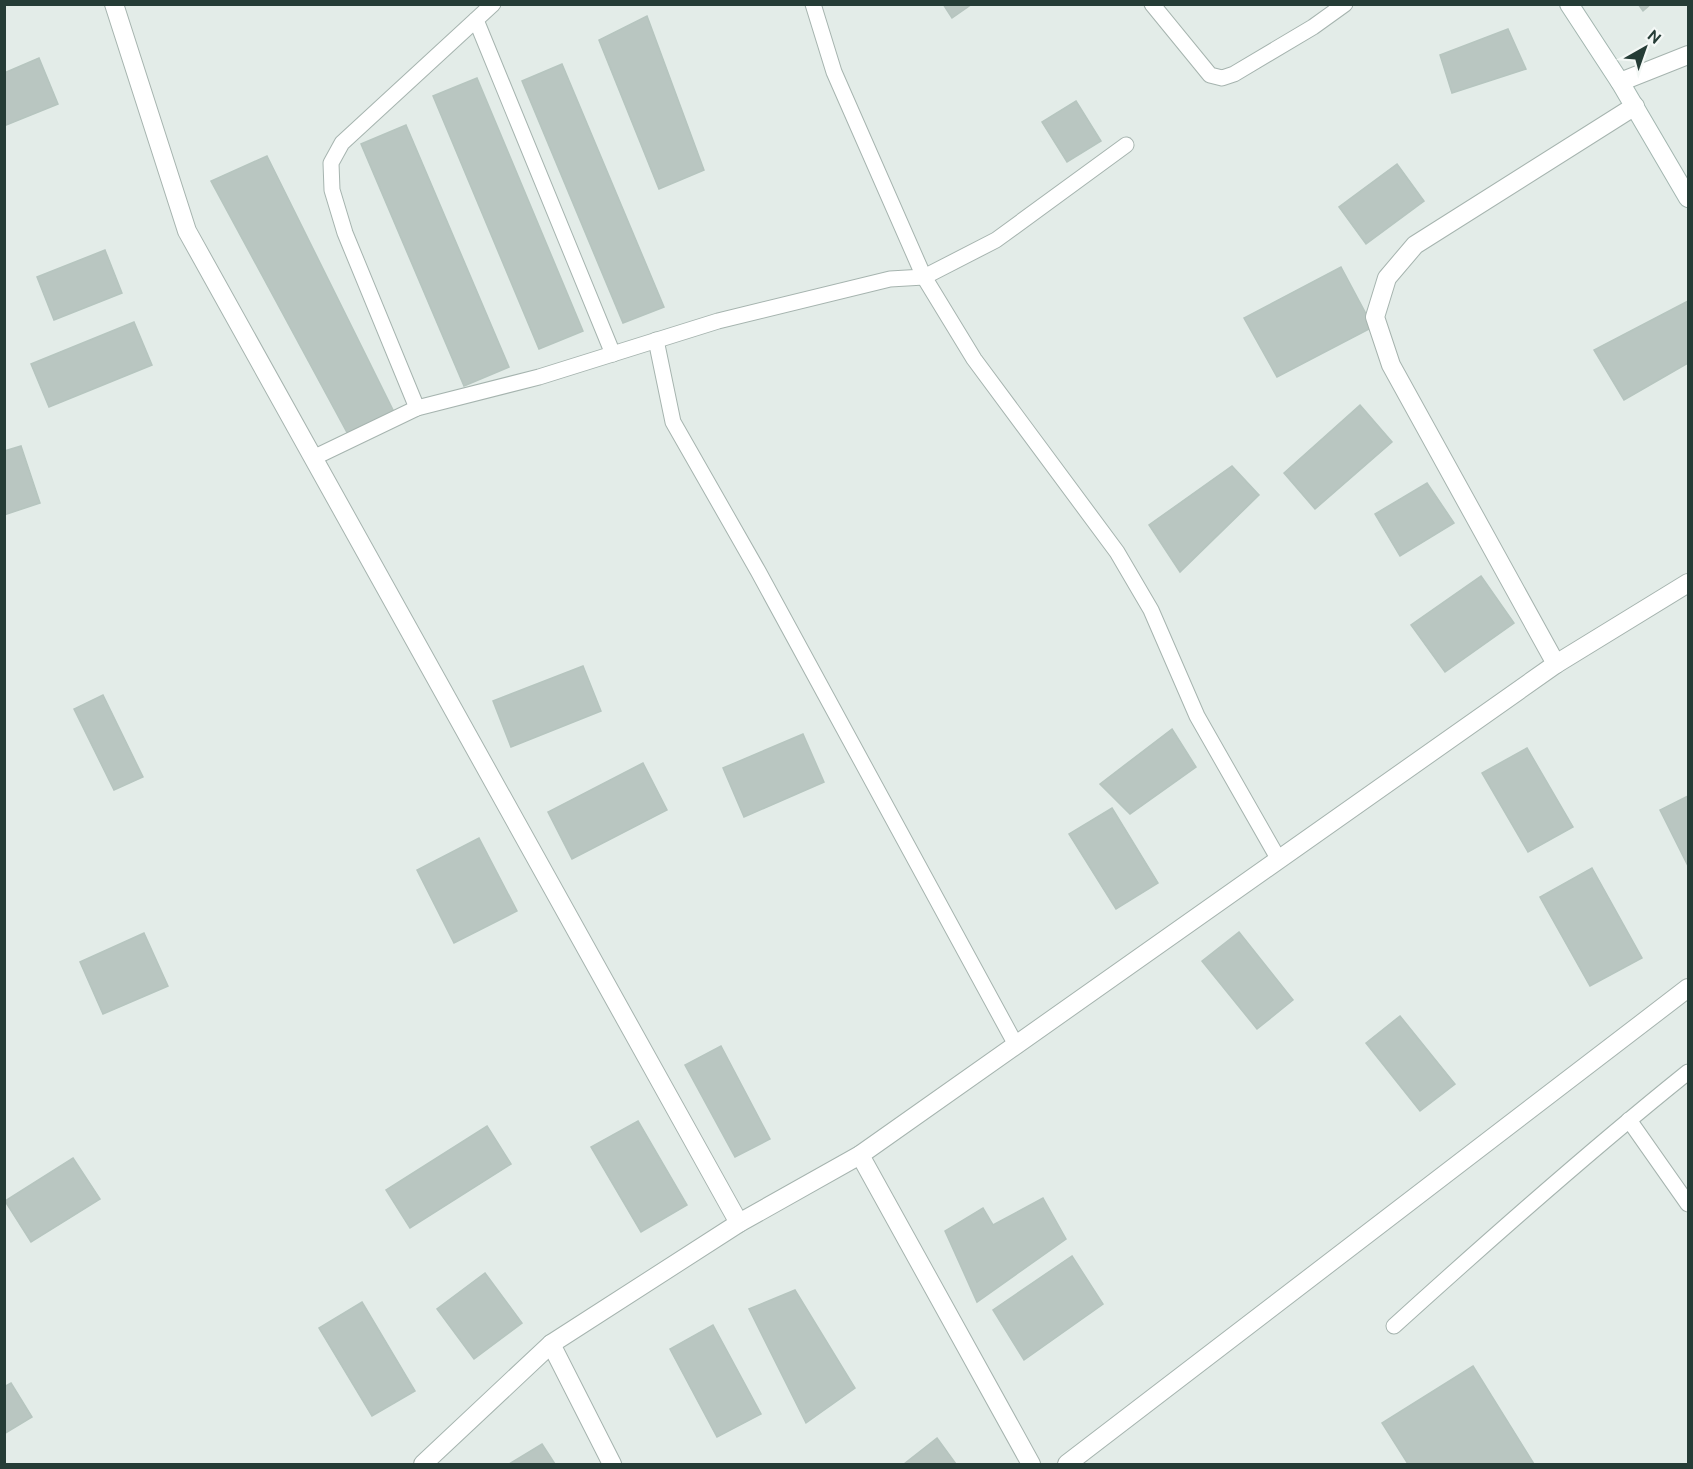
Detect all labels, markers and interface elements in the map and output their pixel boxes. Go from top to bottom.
north arrow [1615,18,1675,78]
text: N [1644,26,1665,47]

